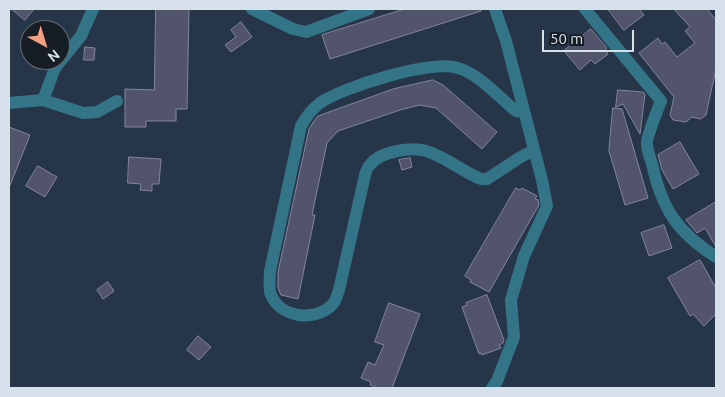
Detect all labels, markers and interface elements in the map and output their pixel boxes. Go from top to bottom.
north arrow [20,20,70,70]
scale bar [545,20,638,52]
text: 50 m [550,30,583,47]
text: N [45,46,63,65]

